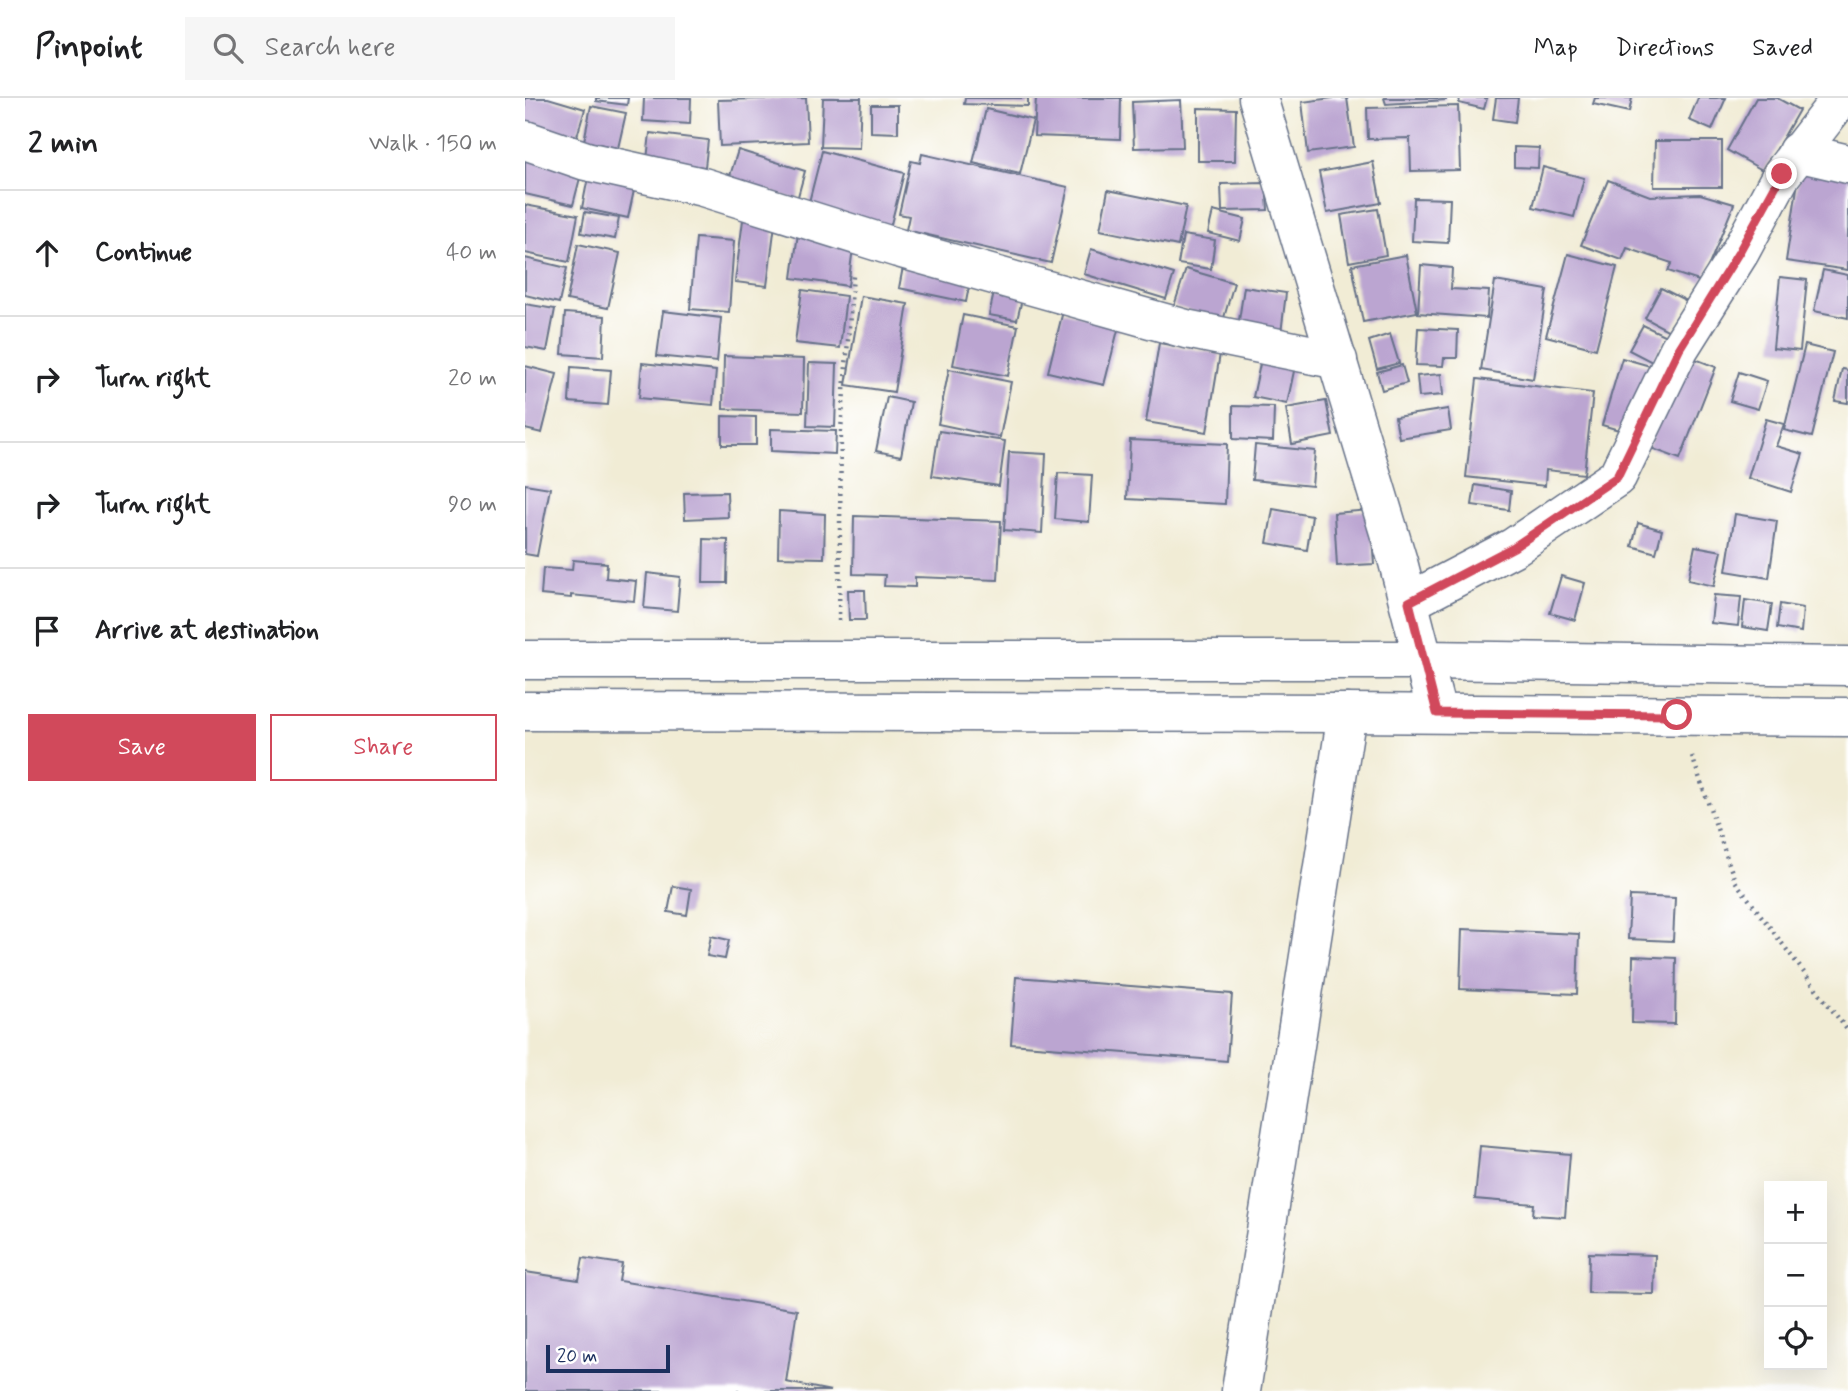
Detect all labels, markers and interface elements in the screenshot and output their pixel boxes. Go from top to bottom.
search box [185,17,675,80]
text: Pinpoint [35,26,143,70]
icon: search [209,29,247,67]
text: Search here [265,31,396,65]
text: Map [1534,33,1578,64]
text: Directions [1616,33,1714,64]
text: Saved [1752,33,1813,64]
text: 2 min [28,124,98,163]
text: Walk · 150 m [369,129,497,159]
route end [1766,158,1797,189]
icon: ahead [28,234,66,272]
text: Continue [95,236,192,270]
text: 40 m [446,238,497,268]
icon: right [28,360,66,398]
text: Turn right [95,362,211,396]
text: 20 m [448,364,497,394]
icon: right [28,486,66,524]
text: Turn right [95,488,211,522]
text: 90 m [448,490,497,520]
icon: arrive [28,612,66,650]
text: Arrive at destination [95,614,319,648]
route start [1661,699,1692,730]
button: Save [28,714,256,781]
button: Share [270,714,497,781]
map controls [1764,1181,1827,1370]
button: + [1764,1181,1827,1244]
button: − [1764,1244,1827,1307]
button: locate [1764,1307,1827,1370]
scale bar [546,1342,670,1374]
text: 20 m [557,1344,597,1369]

